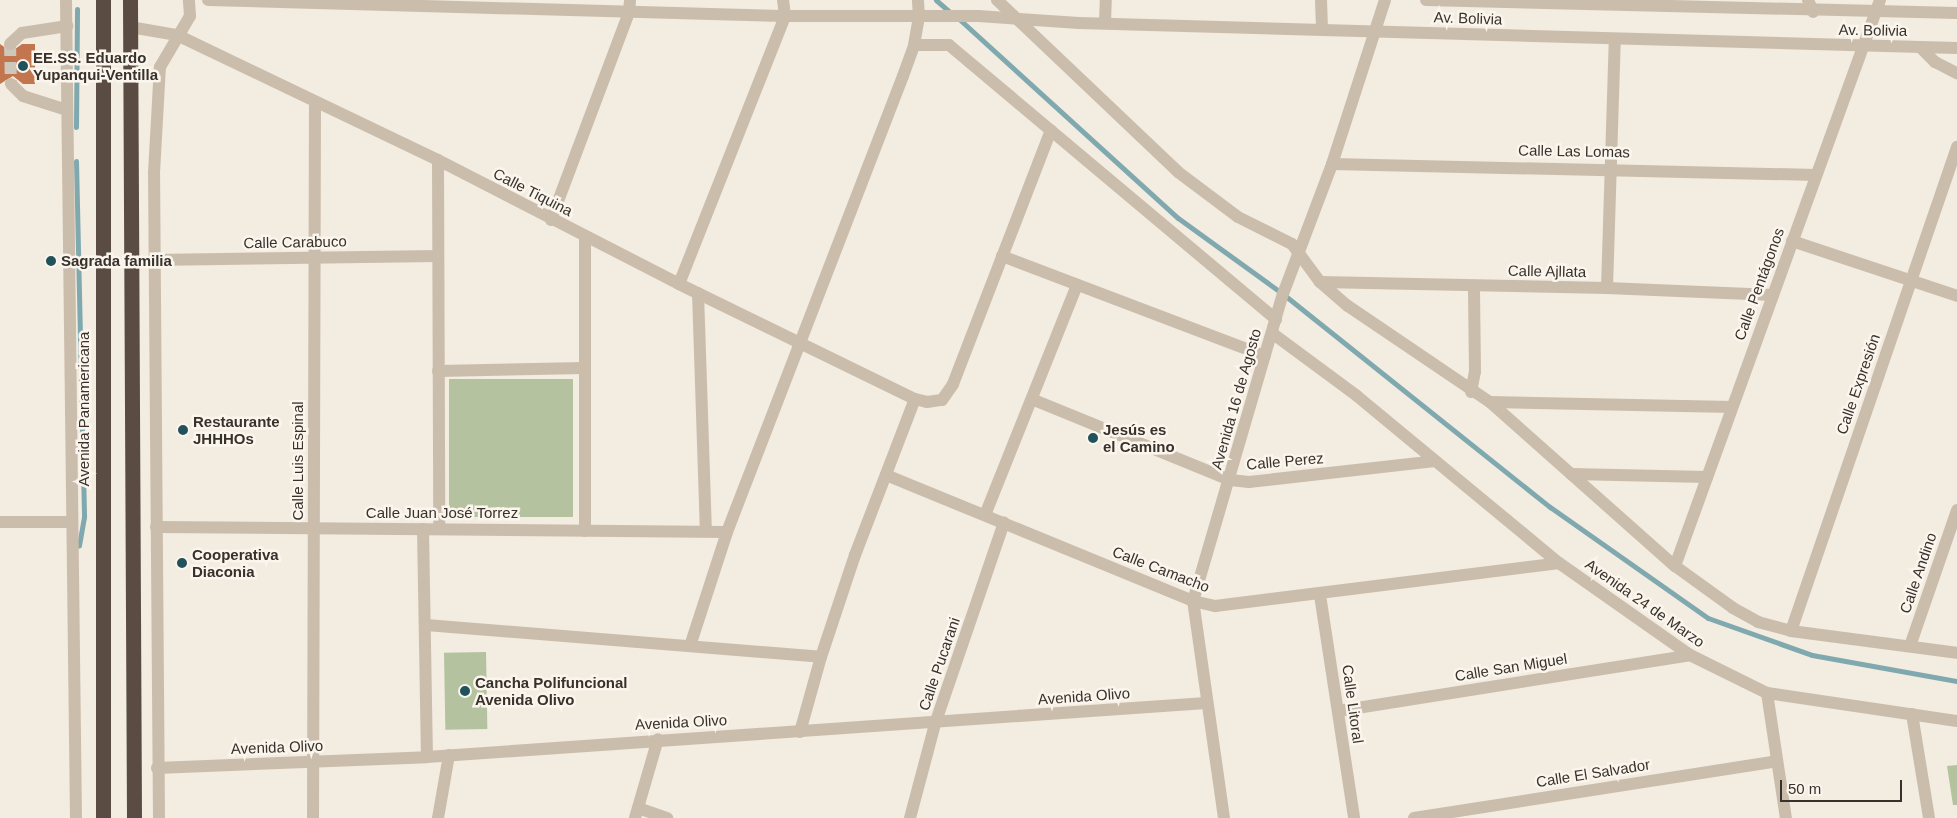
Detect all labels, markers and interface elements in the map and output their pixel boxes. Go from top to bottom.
street label: Av. Bolivia [1433,8,1503,28]
street label: Av. Bolivia [1839,20,1907,40]
place label: EE.SS. Eduardo Yupanqui-Ventilla [33,48,158,83]
marker: EE.SS. Eduardo Yupanqui-Ventilla [17,60,29,72]
street label: Calle Las Lomas [1518,141,1630,161]
street label: Calle Tiquina [490,164,576,220]
street label: Calle Pentágonos [1730,225,1788,343]
street label: Calle Carabuco [243,232,347,252]
place label: Sagrada familia [61,252,172,270]
marker: Sagrada familia [45,255,57,267]
street label: Calle Ajllata [1507,261,1587,281]
street label: Avenida 16 de Agosto [1207,326,1265,472]
street label: Calle Expresión [1832,331,1884,437]
street label: Avenida Panamericana [75,332,93,486]
street label: Calle Luis Espinal [289,401,307,521]
place label: Restaurante JHHHOs [193,412,280,447]
place label: Jesús es el Camino [1103,420,1175,455]
marker: Restaurante JHHHOs [177,424,189,436]
marker: Jesús es el Camino [1087,432,1099,444]
street label: Calle Perez [1246,449,1324,473]
street label: Calle Juan José Torrez [366,504,518,522]
street label: Calle Andino [1896,530,1940,616]
street label: Calle Camacho [1110,542,1212,596]
place label: Cooperativa Diaconia [192,545,279,580]
street label: Avenida 24 de Marzo [1582,555,1708,651]
marker: Cooperativa Diaconia [176,557,188,569]
street label: Calle Pucarani [915,615,963,713]
street label: Calle San Miguel [1454,649,1568,685]
street label: Calle Litoral [1339,664,1367,744]
place label: Cancha Polifuncional Avenida Olivo [475,673,628,708]
street label: Avenida Olivo [1037,684,1131,708]
marker: Cancha Polifuncional Avenida Olivo [459,685,471,697]
street label: Avenida Olivo [634,711,728,733]
street label: Avenida Olivo [231,736,323,758]
street label: Calle El Salvador [1535,755,1651,791]
scale bar [1782,770,1904,802]
text: 50 m [1788,780,1821,797]

